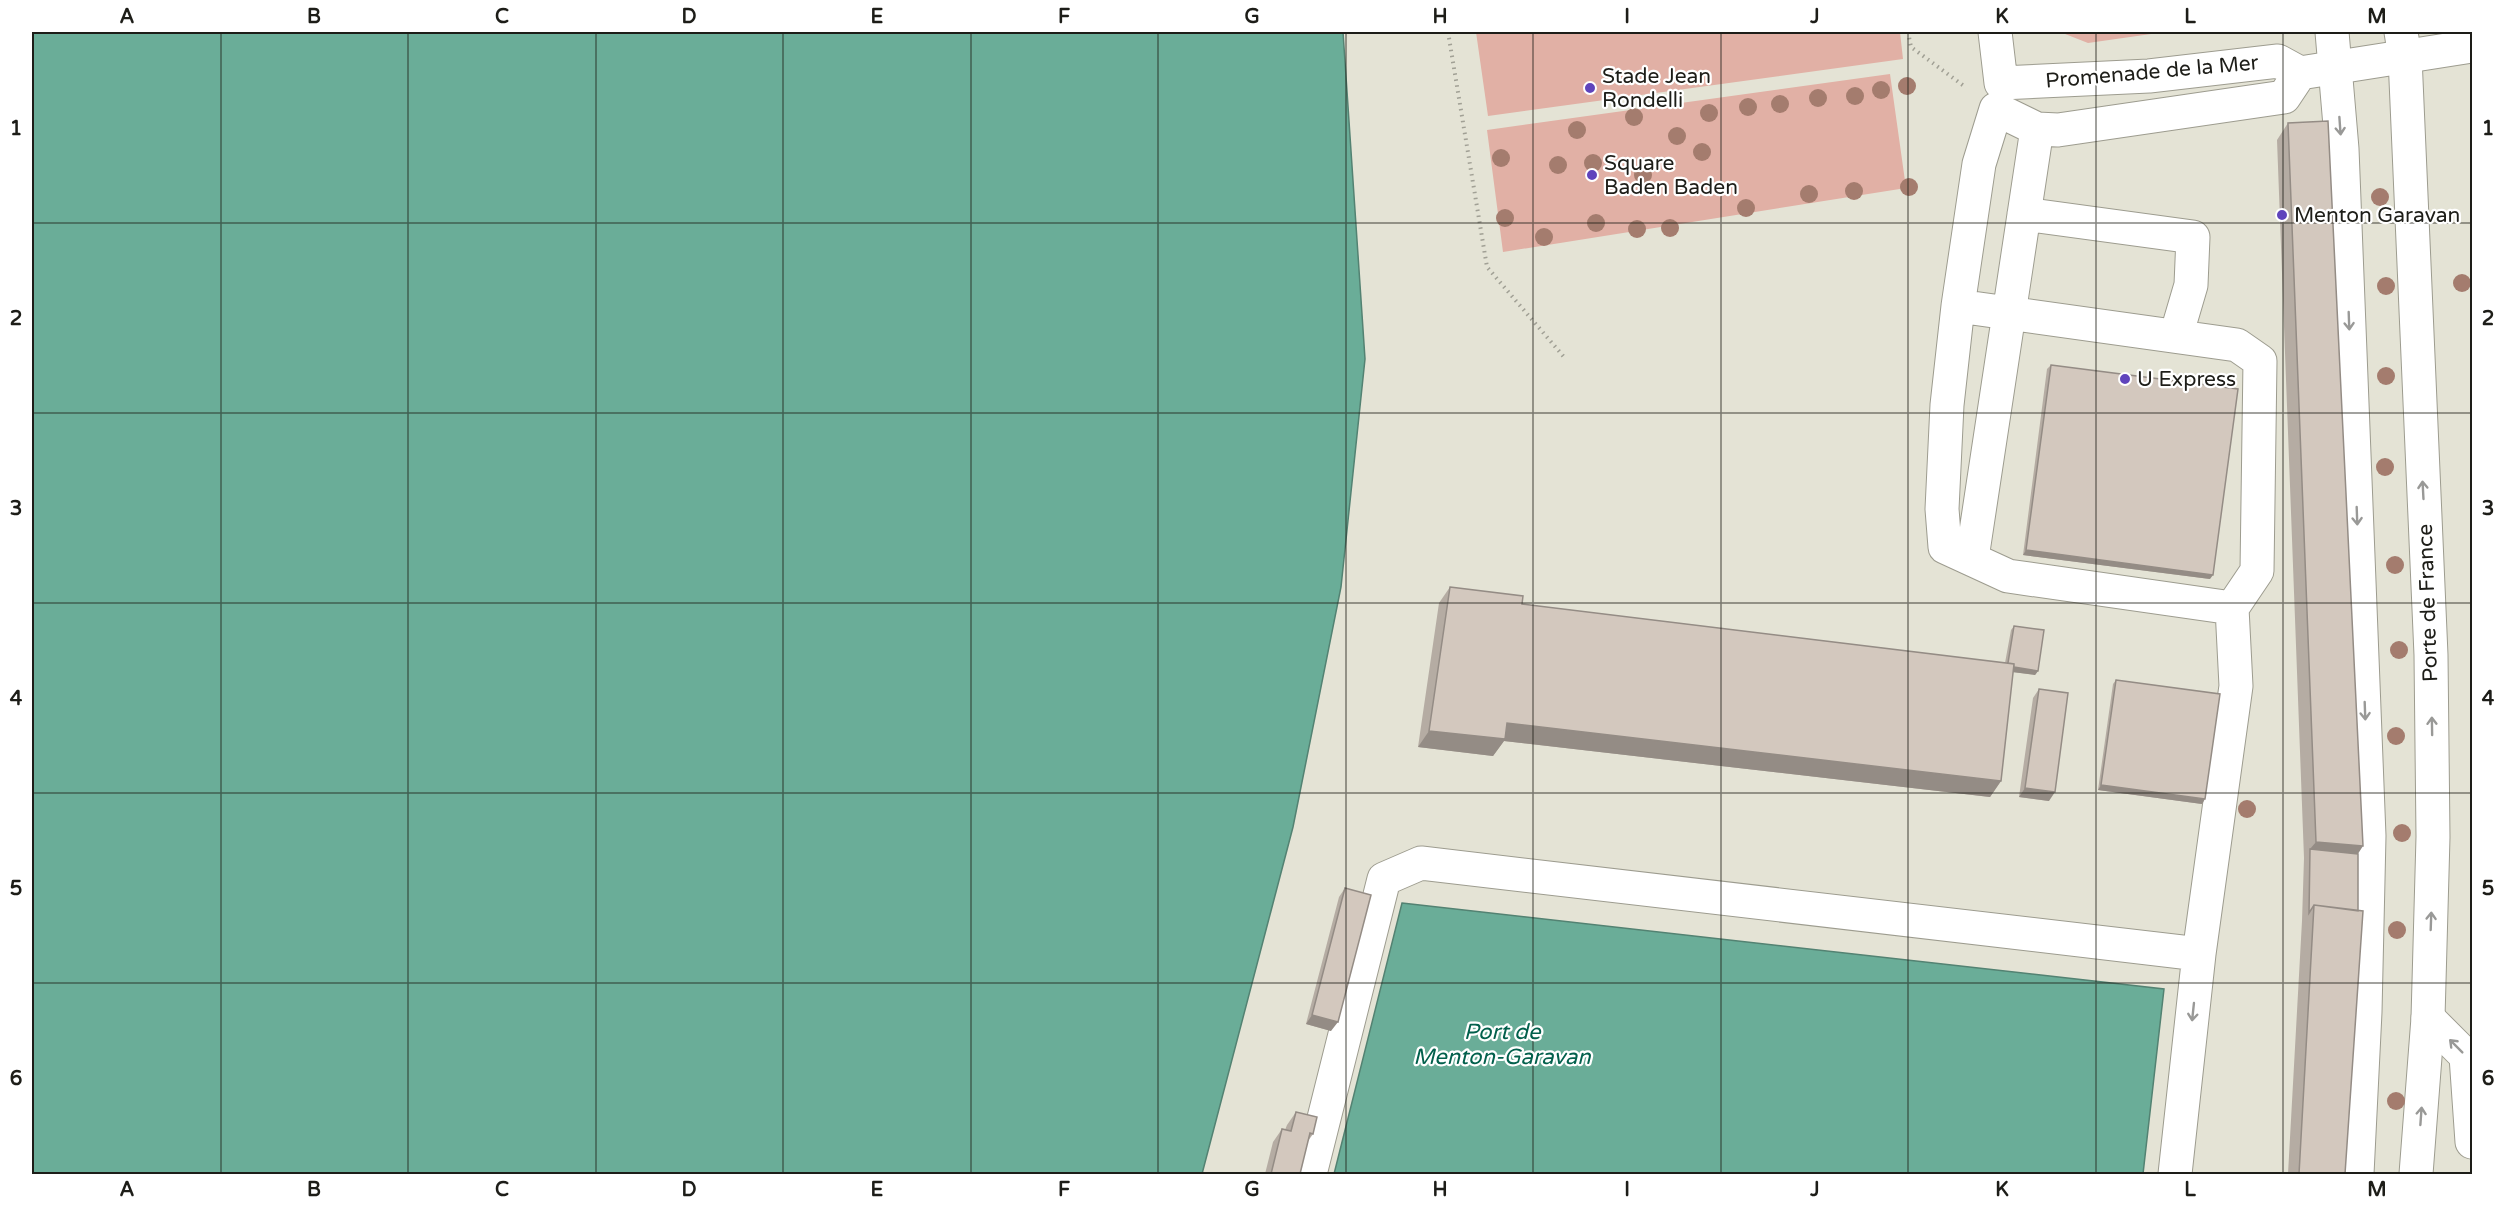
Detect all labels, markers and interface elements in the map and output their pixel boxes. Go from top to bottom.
text: A [120,5,135,29]
text: B [307,5,321,29]
text: C [495,5,509,29]
text: D [681,5,697,29]
text: E [871,5,884,29]
text: F [1058,5,1070,29]
text: G [1244,5,1260,29]
text: H [1432,5,1448,29]
text: I [1624,5,1630,29]
text: J [1809,5,1820,29]
text: K [1995,5,2009,29]
text: L [2184,5,2196,29]
text: M [2367,5,2387,29]
street label: Promenade de la Mer [2044,50,2260,94]
place label: Stade Jean Rondelli [1602,64,1711,113]
marker: Stade Jean Rondelli [1583,81,1597,95]
one-way arrow [2335,116,2346,136]
text: 1 [10,117,22,141]
text: 1 [2482,117,2494,141]
place label: Square Baden Baden [1604,151,1738,200]
marker: Square Baden Baden [1585,168,1599,182]
place label: Menton Garavan [2294,203,2460,228]
marker: Menton Garavan [2275,208,2289,222]
text: 2 [10,307,22,331]
text: 2 [2482,307,2494,331]
one-way arrow [2343,310,2355,330]
place label: U Express [2137,367,2236,392]
marker: U Express [2118,372,2132,386]
one-way arrow [2417,480,2428,500]
text: 3 [10,497,22,521]
text: 3 [2482,497,2494,521]
one-way arrow [2351,505,2363,525]
street label: Porte de France [2413,523,2443,683]
text: 4 [10,687,23,711]
text: 4 [2482,687,2495,711]
one-way arrow [2359,700,2370,720]
one-way arrow [2426,717,2438,737]
text: 5 [10,877,22,901]
text: 5 [2482,877,2494,901]
one-way arrow [2425,912,2436,932]
one-way arrow [2187,1002,2198,1021]
water label: Port de Menton-Garavan [1413,1019,1591,1070]
one-way arrow [2448,1038,2463,1053]
text: 6 [10,1067,22,1091]
text: 6 [2482,1067,2494,1091]
one-way arrow [2415,1107,2426,1127]
text: A [120,1178,135,1202]
text: B [307,1178,321,1202]
text: C [495,1178,509,1202]
text: D [681,1178,697,1202]
text: E [871,1178,884,1202]
text: F [1058,1178,1070,1202]
text: G [1244,1178,1260,1202]
text: H [1432,1178,1448,1202]
text: I [1624,1178,1630,1202]
text: J [1809,1178,1820,1202]
text: K [1995,1178,2009,1202]
text: L [2184,1178,2196,1202]
text: M [2367,1178,2387,1202]

